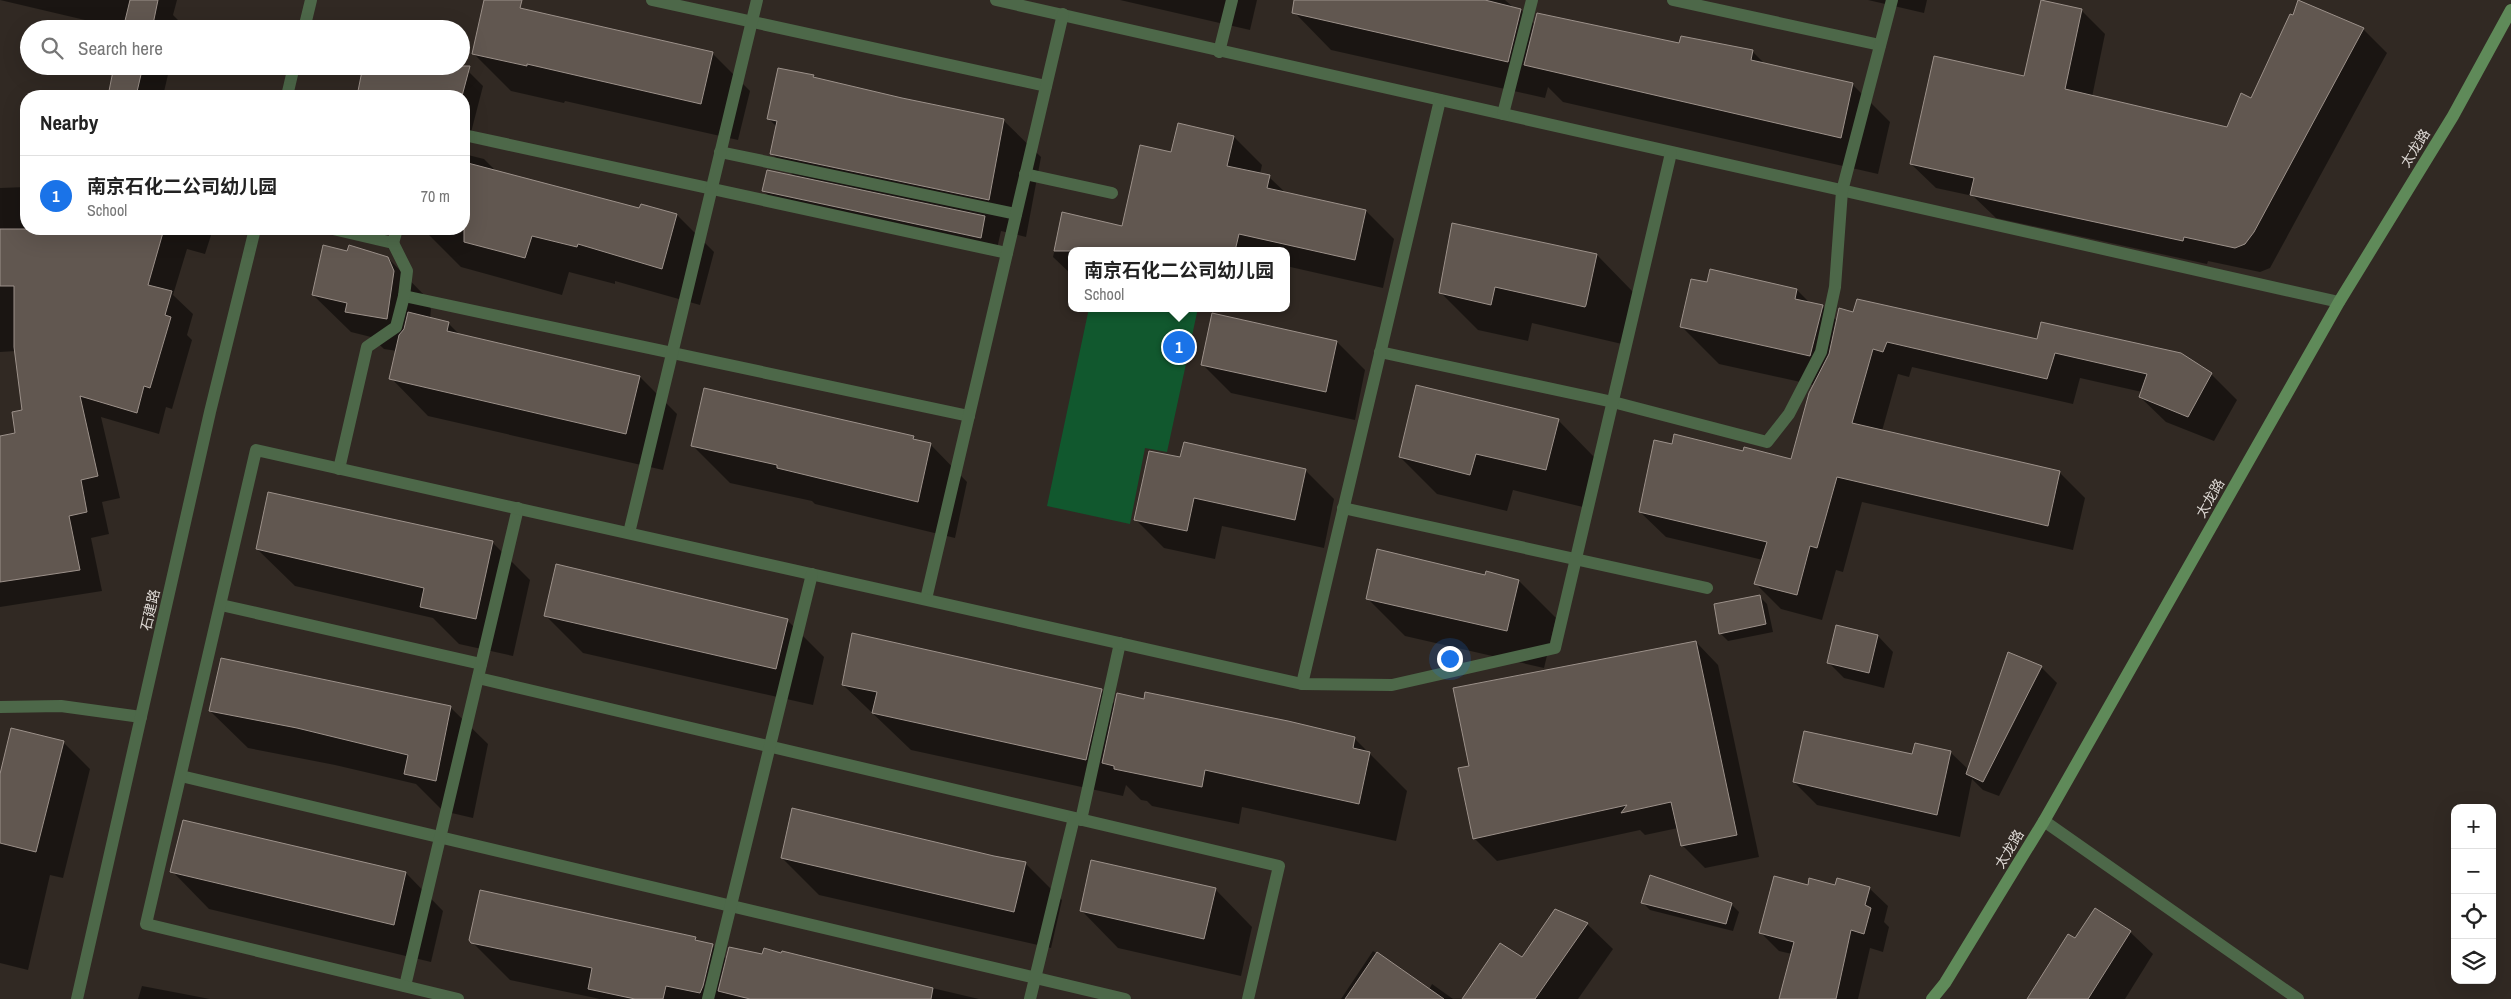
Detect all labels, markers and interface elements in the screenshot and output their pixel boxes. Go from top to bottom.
search box [20,20,470,75]
icon: search [38,34,66,62]
text: Search here [78,35,163,61]
text: Nearby [40,108,98,137]
street label: 太龙路 [2396,125,2434,171]
text: 南京石化二公司幼儿园 [87,173,277,199]
text: 1 [52,185,60,207]
text: 70 m [421,185,450,207]
text: School [87,199,127,221]
popup [1068,247,1290,312]
text: 南京石化二公司幼儿园 [1084,257,1274,283]
text: School [1084,283,1124,305]
pin: 1 [1163,328,1195,366]
street label: 太龙路 [2192,475,2228,521]
street label: 石建路 [137,588,163,632]
your location [1437,646,1463,672]
map controls [2451,804,2496,984]
button: + [2451,804,2496,849]
street label: 太龙路 [1990,826,2028,872]
button: − [2451,849,2496,894]
button: locate [2451,894,2496,939]
button: layers [2451,939,2496,984]

